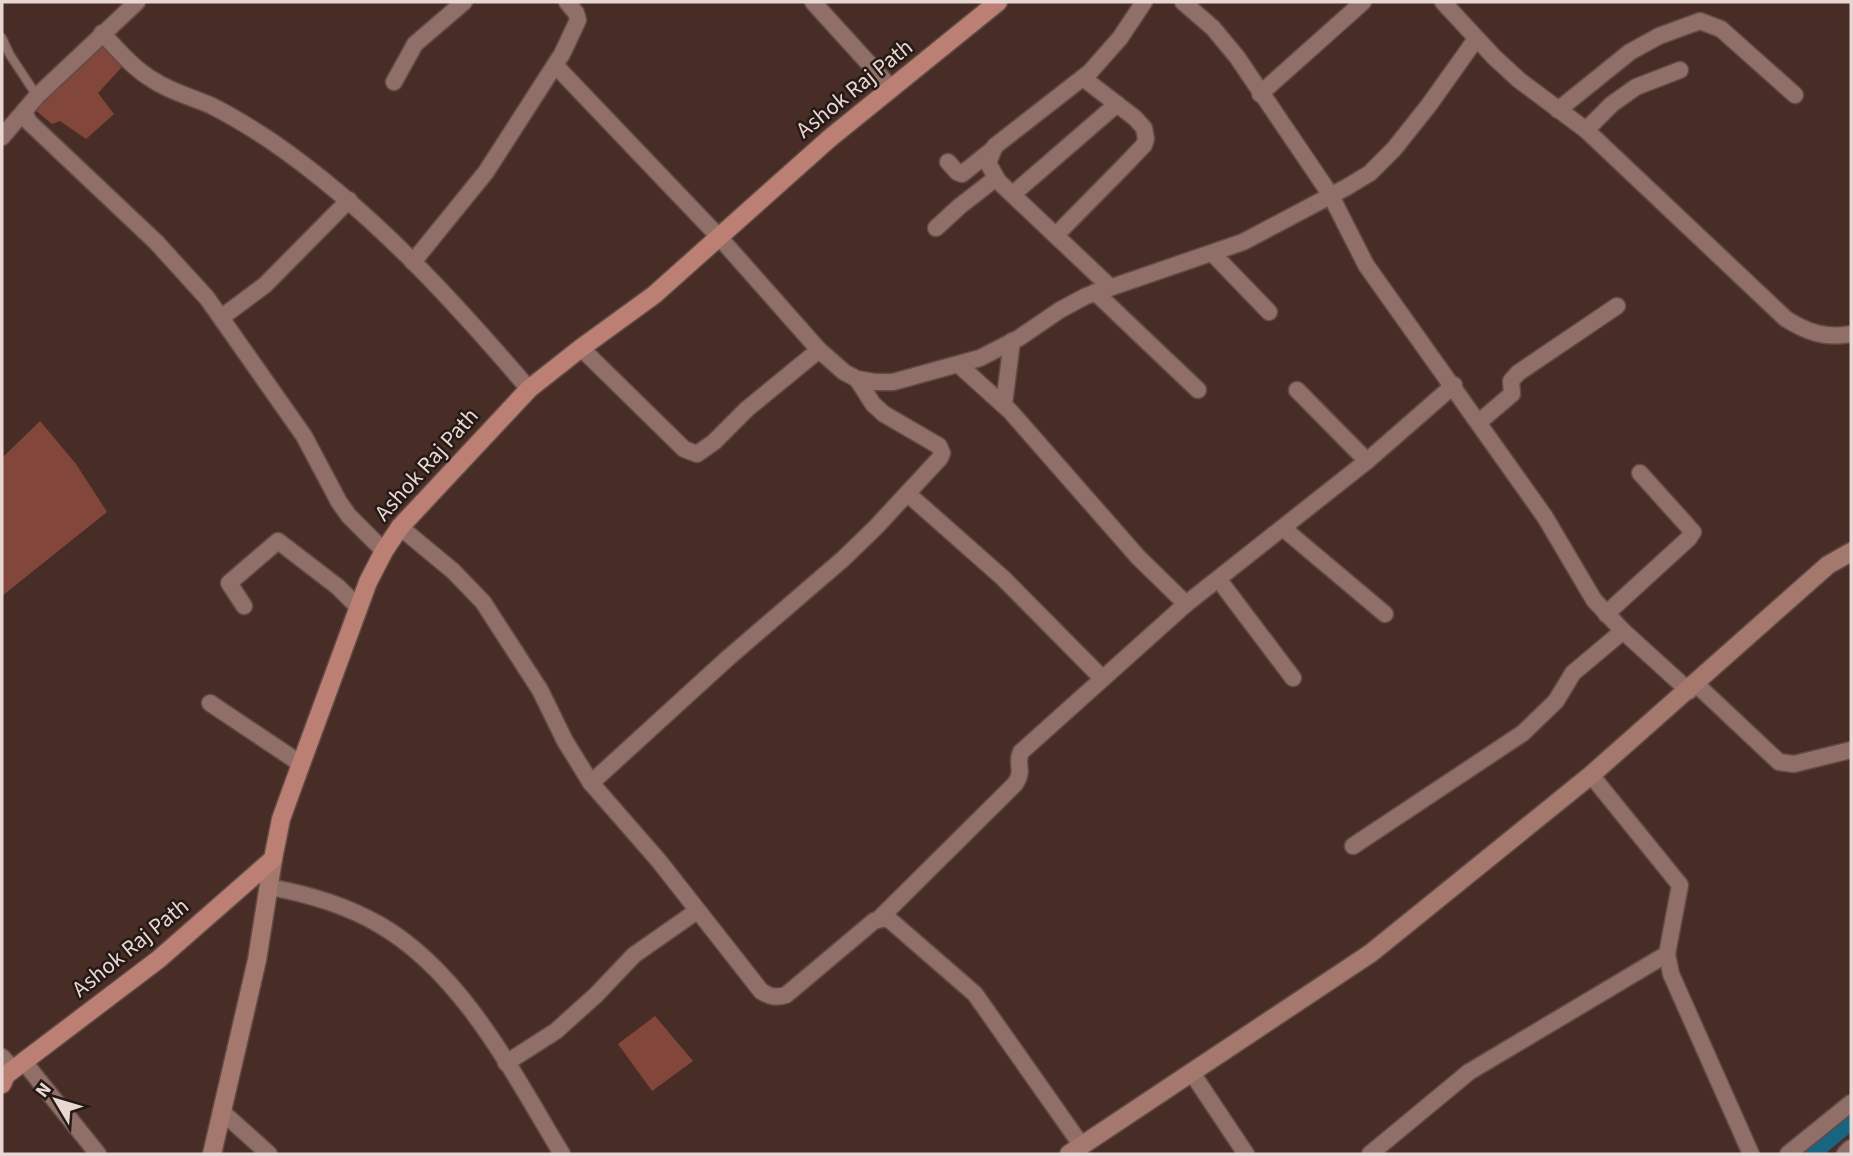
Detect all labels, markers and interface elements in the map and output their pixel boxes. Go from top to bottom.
street label: Ashok Raj Path [789,31,920,146]
street label: Ashok Raj Path [367,400,486,528]
street label: Ashok Raj Path [65,890,196,1005]
north arrow [21,1065,91,1135]
text: N [29,1077,58,1104]

